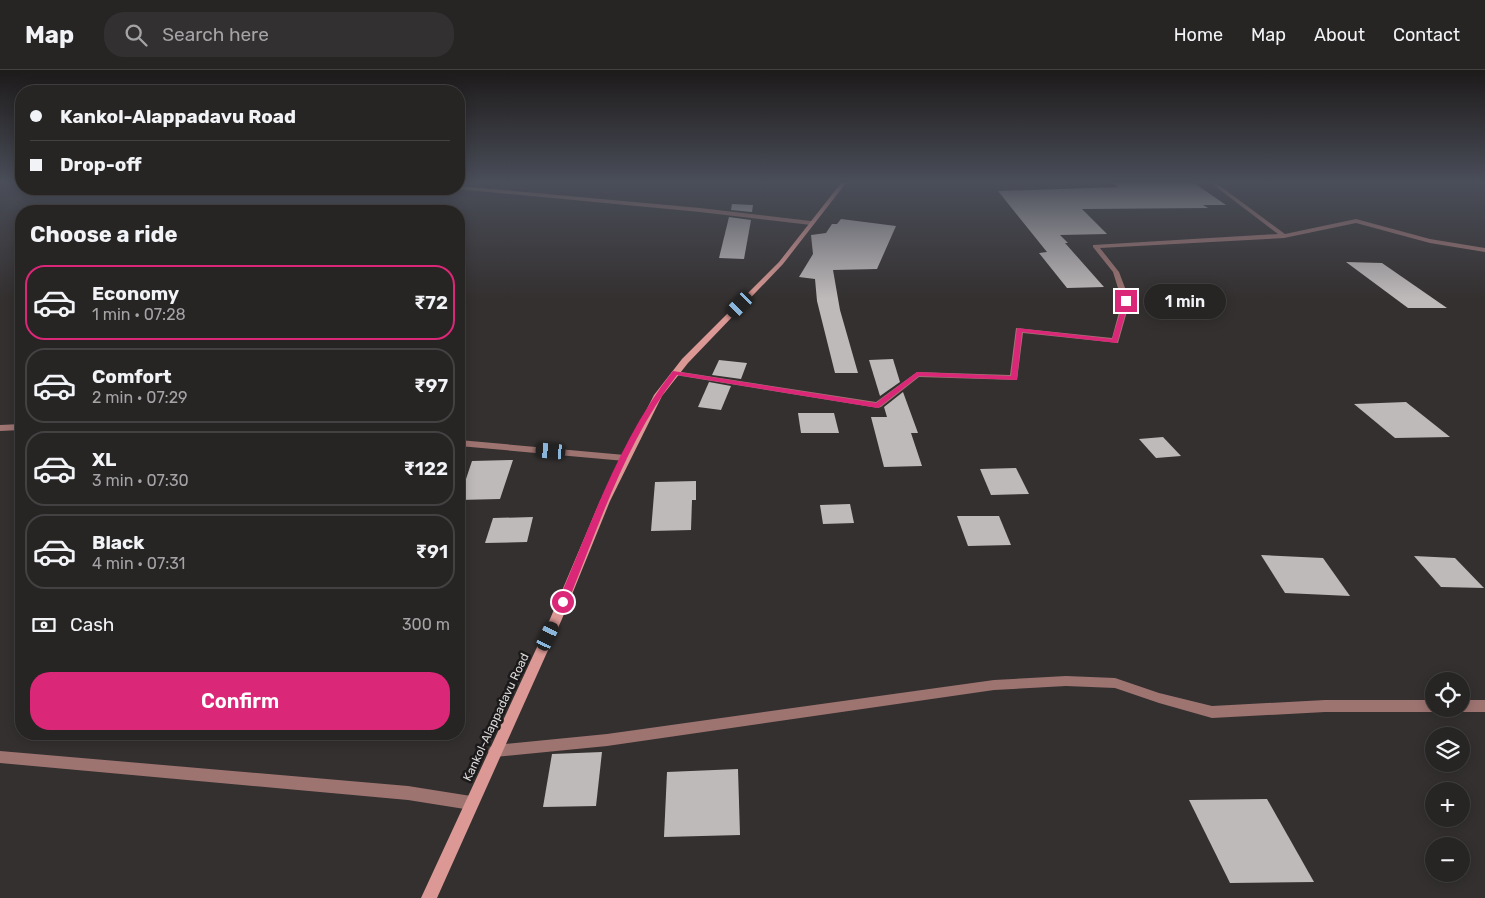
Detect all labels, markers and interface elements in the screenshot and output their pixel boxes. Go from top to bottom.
search box [104,12,454,57]
text: Map [25,21,74,49]
icon: search [122,21,150,49]
text: Search here [162,23,269,46]
text: Home [1174,24,1223,46]
text: Map [1251,24,1286,46]
text: About [1314,24,1365,46]
text: Contact [1393,24,1460,46]
text: Kankol-Alappadavu Road [60,105,296,128]
text: Drop-off [60,153,142,176]
text: Choose a ride [30,221,177,248]
icon: car [32,280,77,325]
text: Economy [92,282,179,305]
callout: 1 min [1144,284,1226,318]
car [724,289,755,321]
route end [1115,290,1137,312]
text: ₹72 [414,291,448,314]
text: 1 min [1165,292,1205,311]
text: 1 min · 07:28 [92,305,186,324]
icon: car [32,363,77,408]
text: Comfort [92,365,172,388]
text: ₹97 [414,374,448,397]
text: 2 min · 07:29 [92,388,188,407]
car [535,442,566,460]
icon: car [32,446,77,491]
text: XL [92,448,116,471]
text: ₹122 [403,457,448,480]
text: 3 min · 07:30 [92,471,189,490]
icon: car [32,529,77,574]
text: Black [92,531,144,554]
text: ₹91 [416,540,448,563]
text: 4 min · 07:31 [92,554,185,573]
route start [552,591,574,613]
icon: cash [30,611,58,639]
text: Cash [70,613,114,636]
text: 300 m [402,615,450,634]
car [534,619,561,653]
street label: Kankol-Alappadavu Road [460,651,532,783]
button: Confirm [30,672,450,730]
map controls [1425,672,1470,882]
button: locate [1425,672,1470,717]
button: layers [1425,727,1470,772]
button: + [1425,782,1470,827]
button: − [1425,837,1470,882]

